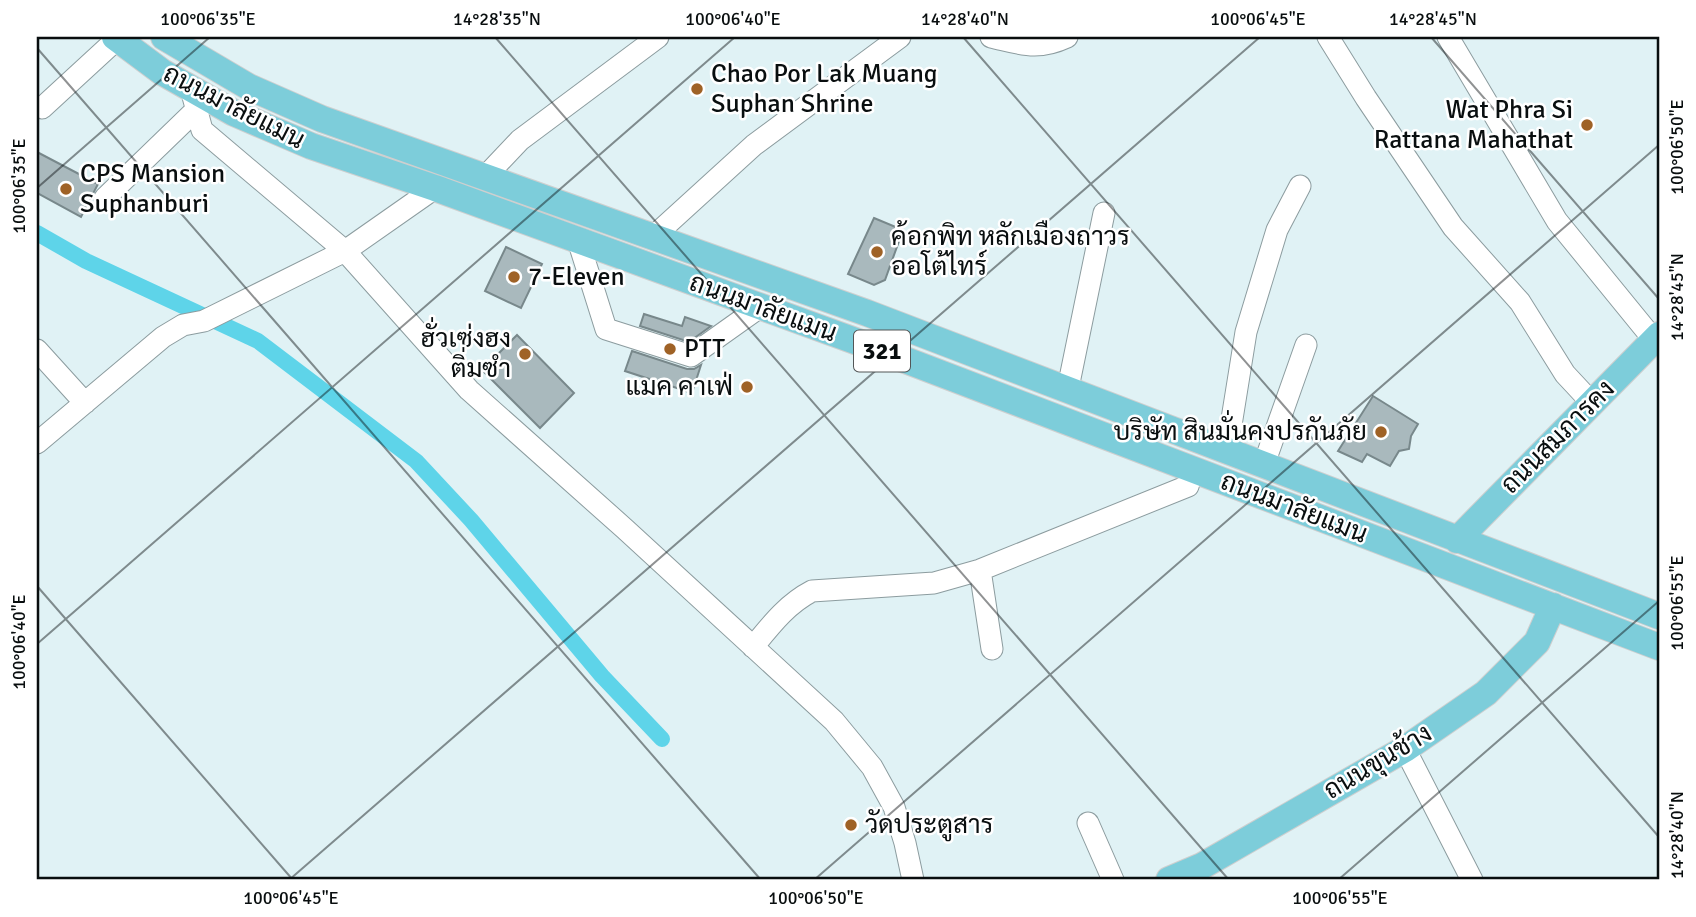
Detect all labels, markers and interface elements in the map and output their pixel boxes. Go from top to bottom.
text: 100°06'35"E [160,8,256,30]
text: 14°28'35"N [453,8,541,30]
text: 100°06'40"E [685,8,781,30]
text: 14°28'40"N [921,8,1009,30]
text: 100°06'45"E [1210,8,1306,30]
text: 14°28'45"N [1389,8,1477,30]
street label: ถนนมาลัยแมน [158,57,310,156]
place label: Chao Por Lak Muang Suphan Shrine [711,58,938,120]
marker: Chao Por Lak Muang Suphan Shrine [689,81,705,97]
place label: Wat Phra Si Rattana Mahathat [1374,94,1573,156]
text: 100°06'50"E [1666,99,1688,195]
marker: Wat Phra Si Rattana Mahathat [1579,117,1595,133]
text: 100°06'35"E [8,138,30,234]
place label: CPS Mansion Suphanburi [80,158,225,220]
marker: CPS Mansion Suphanburi [58,181,74,197]
place label: ค้อกพิท หลักเมืองถาวร ออโต้ไทร์ [891,220,1130,283]
marker: ค้อกพิท หลักเมืองถาวร ออโต้ไทร์ [869,244,885,260]
text: 14°28'45"N [1666,253,1688,341]
place label: 7-Eleven [528,261,625,293]
street label: ถนนมาลัยแมน [685,266,841,349]
marker: 7-Eleven [506,269,522,285]
place label: ฮั่วเซ่งฮง ติ่มซำ [421,317,511,385]
road number: 321 [854,330,910,372]
place label: PTT [684,333,725,365]
marker: PTT [662,341,678,357]
marker: ฮั่วเซ่งฮง ติ่มซำ [517,346,533,362]
place label: แมค คาเฟ่ [626,371,733,403]
street label: ถนนสมภารคง [1494,373,1622,501]
marker: แมค คาเฟ่ [739,379,755,395]
place label: บริษัท สินมั่นคงปรกันภัย [1114,410,1367,448]
marker: บริษัท สินมั่นคงปรกันภัย [1373,424,1389,440]
street label: ถนนมาลัยแมน [1216,464,1372,551]
text: 100°06'55"E [1666,555,1688,651]
text: 100°06'40"E [8,594,30,690]
street label: ถนนขุนช้าง [1318,716,1438,808]
text: 14°28'40"N [1666,791,1688,879]
place label: วัดประตูสาร [865,808,993,842]
marker: วัดประตูสาร [843,817,859,833]
text: 100°06'45"E [243,887,339,909]
text: 100°06'50"E [768,887,864,909]
text: 100°06'55"E [1292,887,1388,909]

